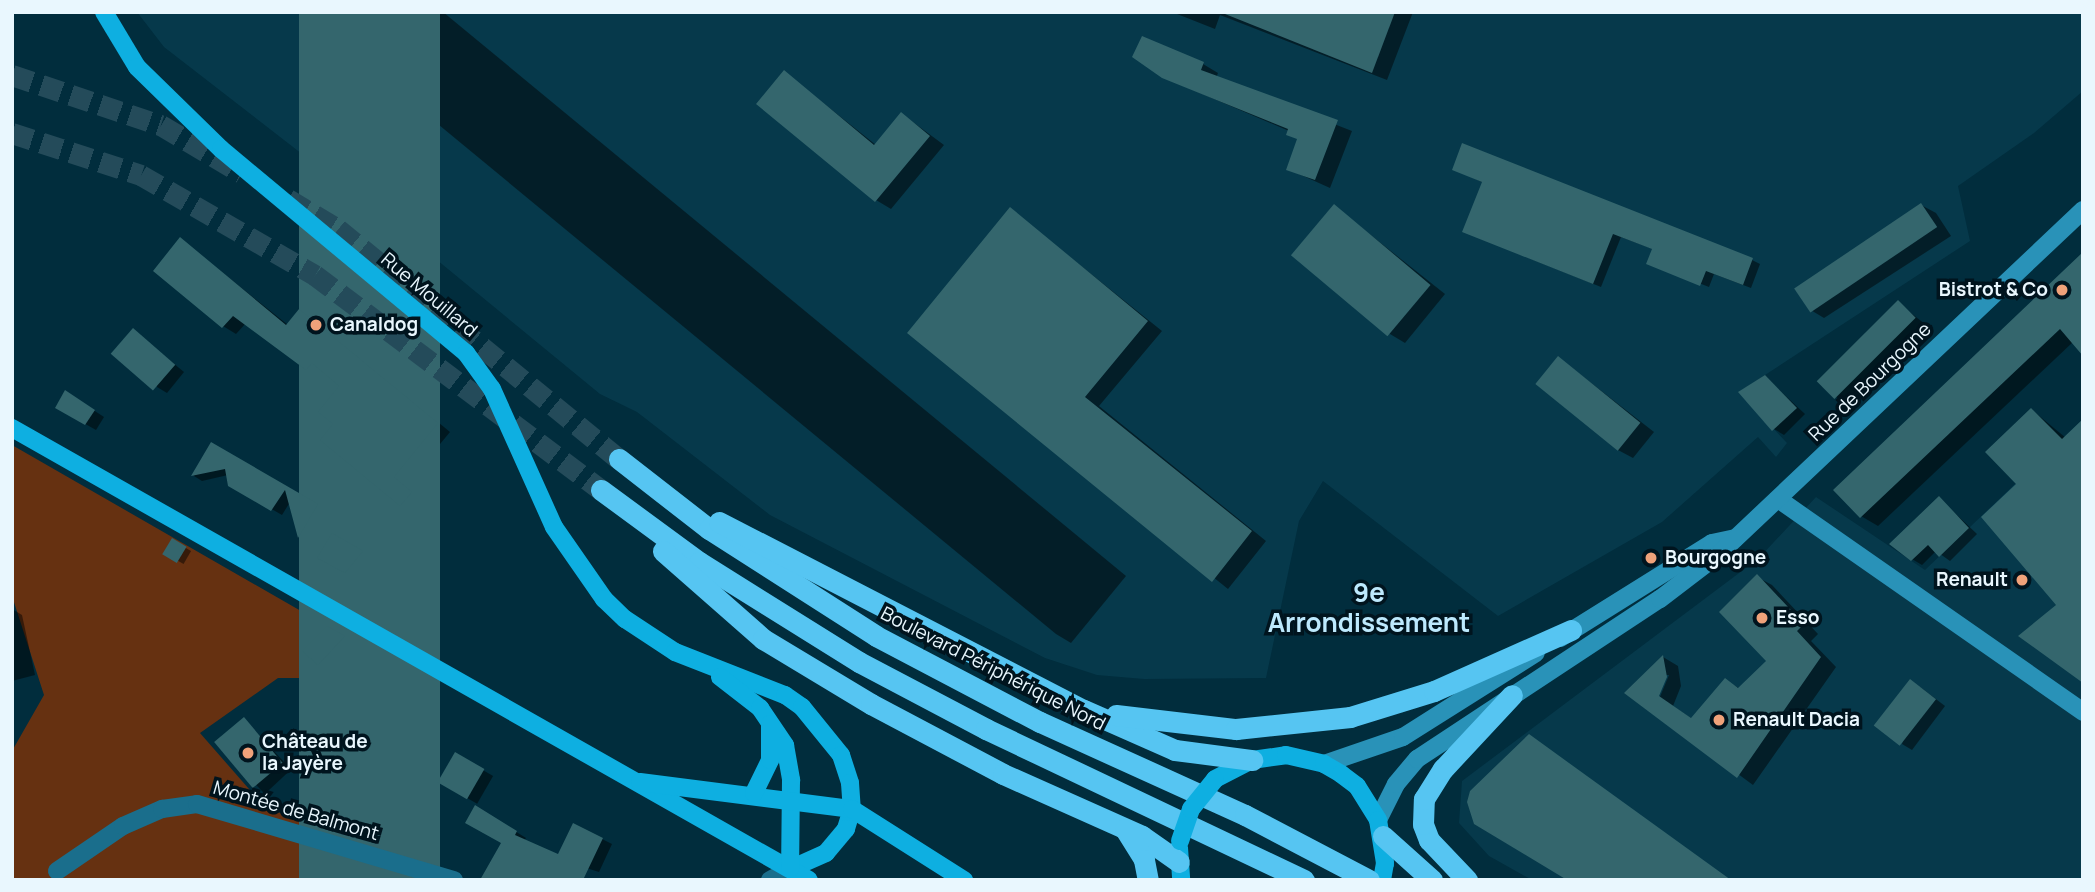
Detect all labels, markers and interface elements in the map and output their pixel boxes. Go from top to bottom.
street label: Rue Mouillard [376,248,482,342]
place label: Bistrot & Co [1939,279,2048,301]
marker: Bistrot & Co [2054,282,2070,298]
place label: Canaldog [330,314,418,336]
marker: Canaldog [308,317,324,333]
street label: Rue de Bourgogne [1804,318,1936,446]
place label: Bourgogne [1665,547,1766,569]
marker: Bourgogne [1643,550,1659,566]
place label: Renault [1936,569,2008,591]
marker: Renault [2014,572,2030,588]
district label: 9e Arrondissement [1268,577,1470,638]
street label: Boulevard Périphérique Nord [877,602,1109,736]
place label: Esso [1776,607,1819,629]
marker: Esso [1754,610,1770,626]
place label: Renault Dacia [1733,709,1860,731]
marker: Renault Dacia [1711,712,1727,728]
place label: Château de la Jayère [262,731,368,775]
marker: Château de la Jayère [240,745,256,761]
street label: Montée de Balmont [211,776,381,846]

